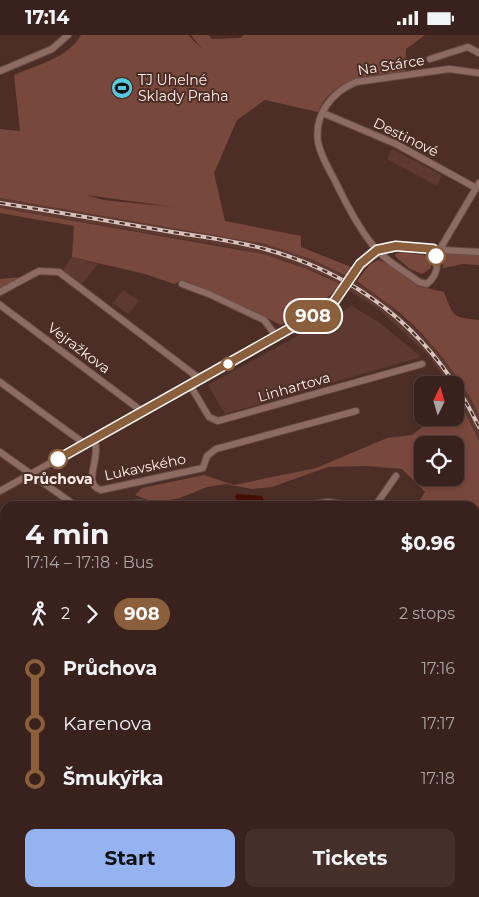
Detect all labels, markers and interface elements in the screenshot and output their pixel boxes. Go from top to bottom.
text: 17:14 [25,6,69,29]
street label: Na Stárce [356,51,426,79]
place label: TJ Uhelné Sklady Praha [138,71,228,105]
sports icon: TJ Uhelné Sklady Praha [110,76,134,100]
street label: Destinové [371,114,441,160]
unlabelled marker [426,246,446,266]
line badge: 908 [284,300,342,332]
text: 908 [295,305,331,327]
street label: Vejražkova [44,319,114,377]
unlabelled marker [221,357,235,371]
street label: Linhartova [256,368,332,406]
north arrow [414,376,464,426]
map controls [414,376,464,486]
button: locate [414,436,464,486]
marker: Průchova [48,449,68,469]
street label: Lukavského [103,450,188,484]
place label: Průchova [23,470,93,488]
text: 4 min [25,517,109,551]
text: $0.96 [401,532,455,555]
text: 17:14 – 17:18 · Bus [25,553,153,572]
icon: walk [25,600,53,628]
icon: forward [78,600,106,628]
text: 908 [124,603,160,625]
text: 2 [61,604,70,623]
text: 2 stops [399,604,455,623]
text: Průchova [63,657,157,680]
text: 17:16 [421,659,455,678]
text: Karenova [63,712,152,735]
text: 17:17 [422,714,455,733]
text: Šmukýřka [63,767,164,790]
text: 17:18 [421,769,455,788]
button: Start [25,829,235,887]
button: Tickets [245,829,455,887]

